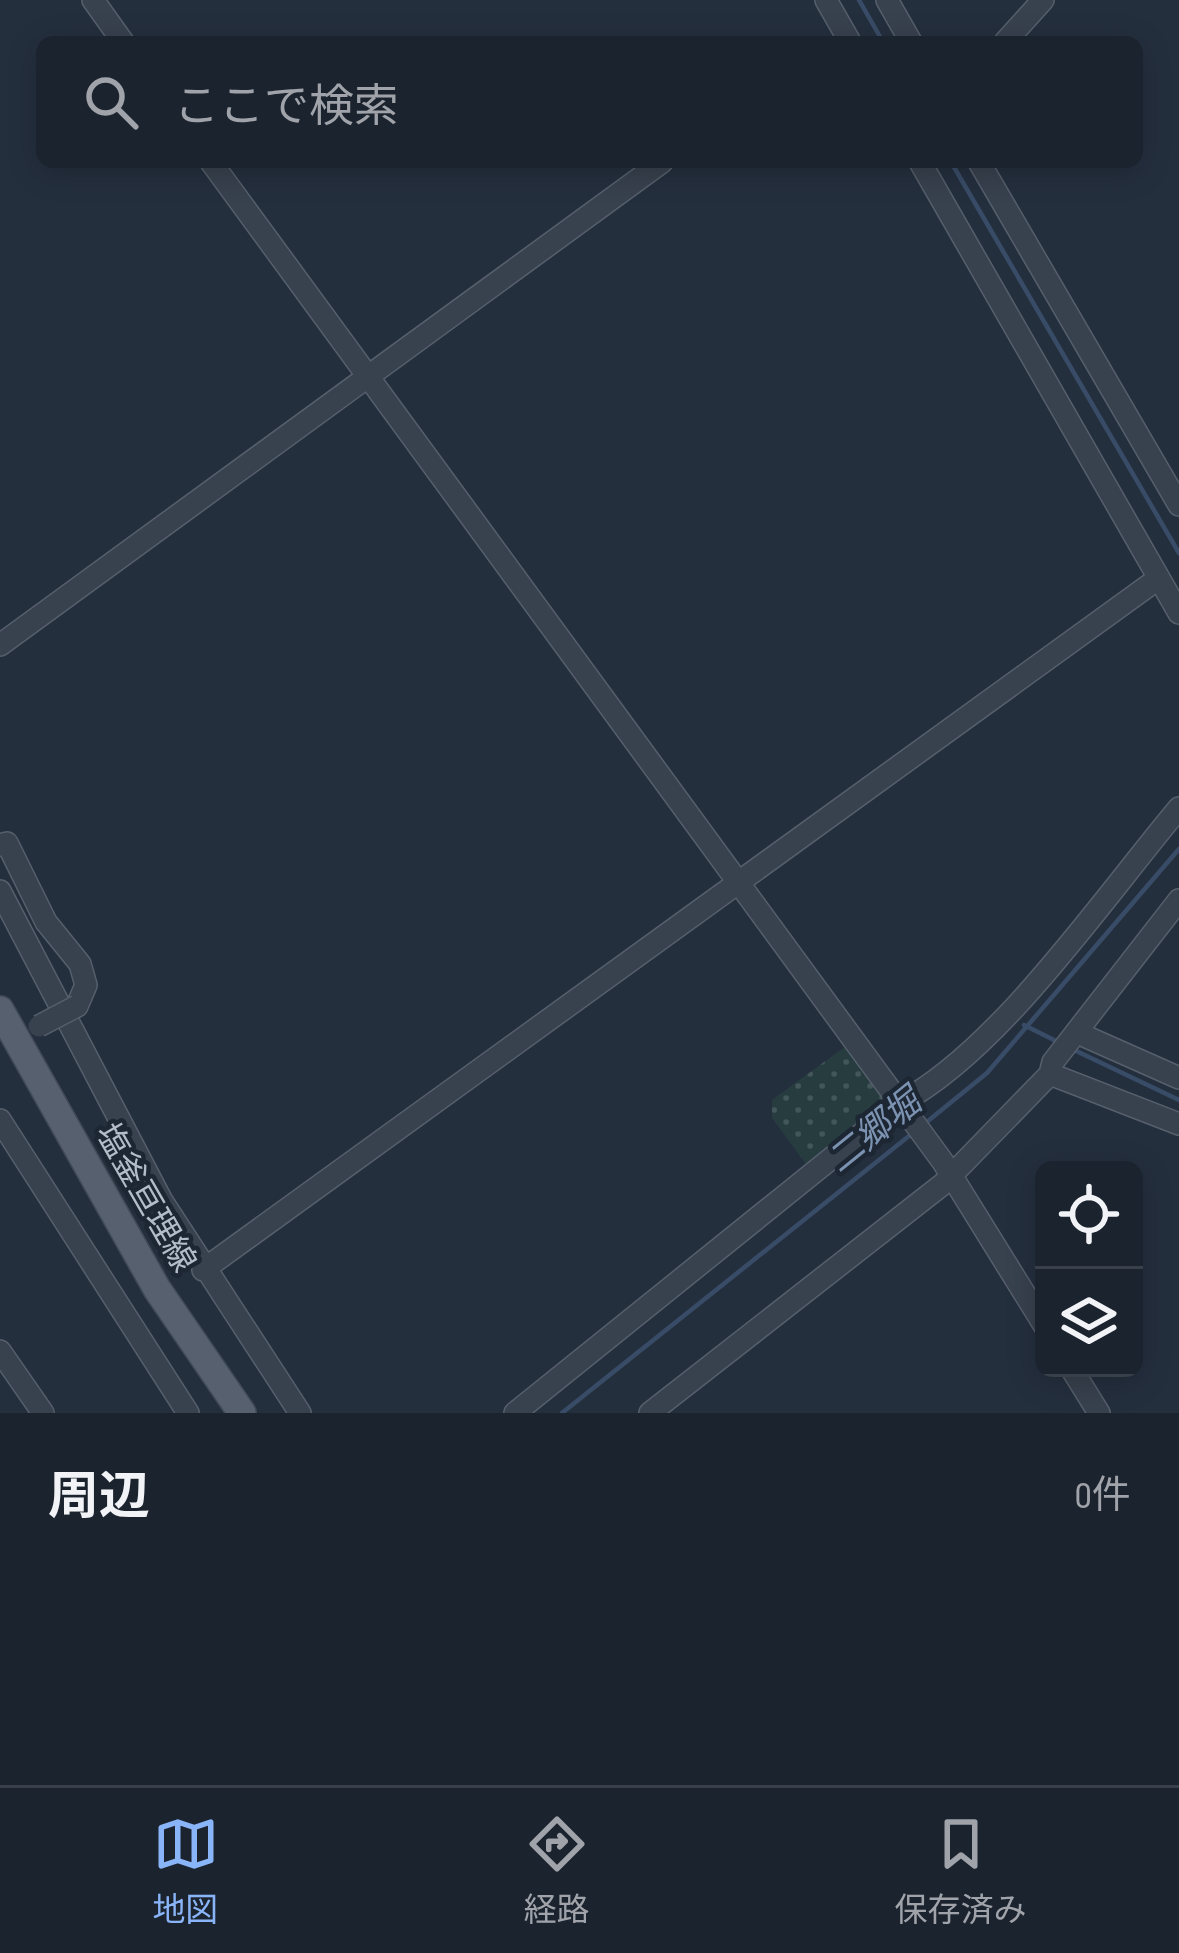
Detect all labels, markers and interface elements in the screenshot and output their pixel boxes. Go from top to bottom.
search box [36,36,1143,168]
icon: search [78,69,144,135]
text: ここで検索 [174,80,399,135]
water label: 二郷堀 [819,1078,934,1183]
street label: 塩釜亘理線 [87,1117,204,1279]
map controls [1035,1161,1143,1377]
button: locate [1035,1161,1143,1269]
button: layers [1035,1269,1143,1377]
text: 周辺 [48,1467,150,1528]
text: 0件 [1075,1473,1131,1520]
tab: 地図 [153,1811,219,1931]
tab: 経路 [524,1811,590,1931]
tab: 保存済み [895,1811,1027,1931]

